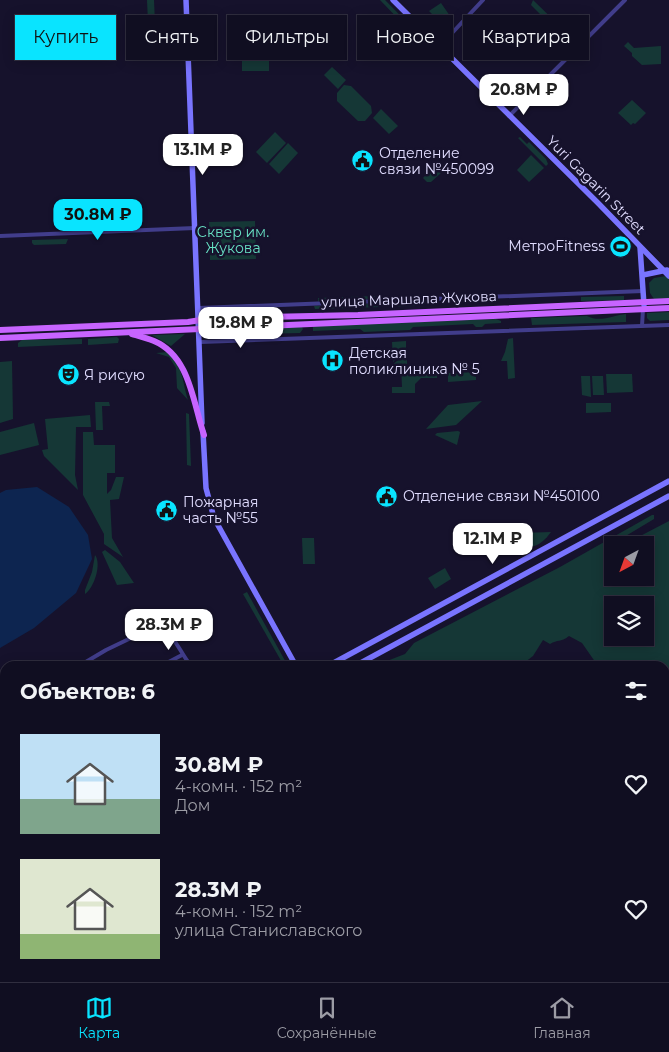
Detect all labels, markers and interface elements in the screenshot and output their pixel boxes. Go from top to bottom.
chip: Купить [15,15,116,60]
chip: Снять [126,15,217,60]
chip: Фильтры [227,15,347,60]
chip: Новое [357,15,453,60]
chip: Квартира [463,15,589,60]
pin: 20.8M ₽ [478,74,570,116]
text: 20.8M ₽ [490,80,558,99]
street label: Yuri Gagarin Street [543,132,649,238]
pin: 13.1M ₽ [157,134,249,176]
text: 13.1M ₽ [174,140,232,159]
place label: Отделение связи №450099 [379,144,494,178]
public building icon: Отделение связи №450099 [351,149,375,173]
pin: 30.8M ₽ [52,198,144,241]
text: 30.8M ₽ [64,205,132,224]
park label: Сквер им. Жукова [197,223,269,257]
sports icon: МетроFitness [609,234,633,258]
place label: МетроFitness [508,237,605,255]
street label: улица Маршала Жукова [320,287,497,311]
pin: 19.8M ₽ [195,306,287,349]
text: 19.8M ₽ [209,313,273,332]
place label: Детская поликлиника № 5 [349,344,480,378]
hospital icon: Детская поликлиника № 5 [321,349,345,373]
theatre icon: Я рисую [56,363,80,387]
place label: Я рисую [84,366,145,384]
public building icon: Отделение связи №450100 [375,484,399,508]
place label: Отделение связи №450100 [403,487,600,505]
place label: Пожарная часть №55 [183,493,259,527]
public building icon: Пожарная часть №55 [155,498,179,522]
pin: 12.1M ₽ [447,522,539,565]
text: 12.1M ₽ [464,529,522,548]
north arrow [604,536,654,586]
map controls [604,536,654,646]
button: layers [604,596,654,646]
pin: 28.3M ₽ [123,608,215,651]
text: 28.3M ₽ [136,615,202,634]
icon: filters [622,677,650,705]
text: Объектов: 6 [20,679,155,704]
text: 30.8M ₽ [175,752,263,777]
icon: home [60,754,120,814]
icon: heart [622,770,650,798]
text: 4-комн. · 152 m² [175,777,302,796]
text: Дом [175,796,210,815]
text: 28.3M ₽ [175,877,262,902]
icon: home [60,879,120,939]
icon: heart [622,895,650,923]
text: 4-комн. · 152 m² [175,902,302,921]
text: улица Станиславского [175,921,363,940]
tab: Карта [78,994,120,1042]
tab: Сохранённые [277,994,377,1042]
tab: Главная [533,994,591,1042]

